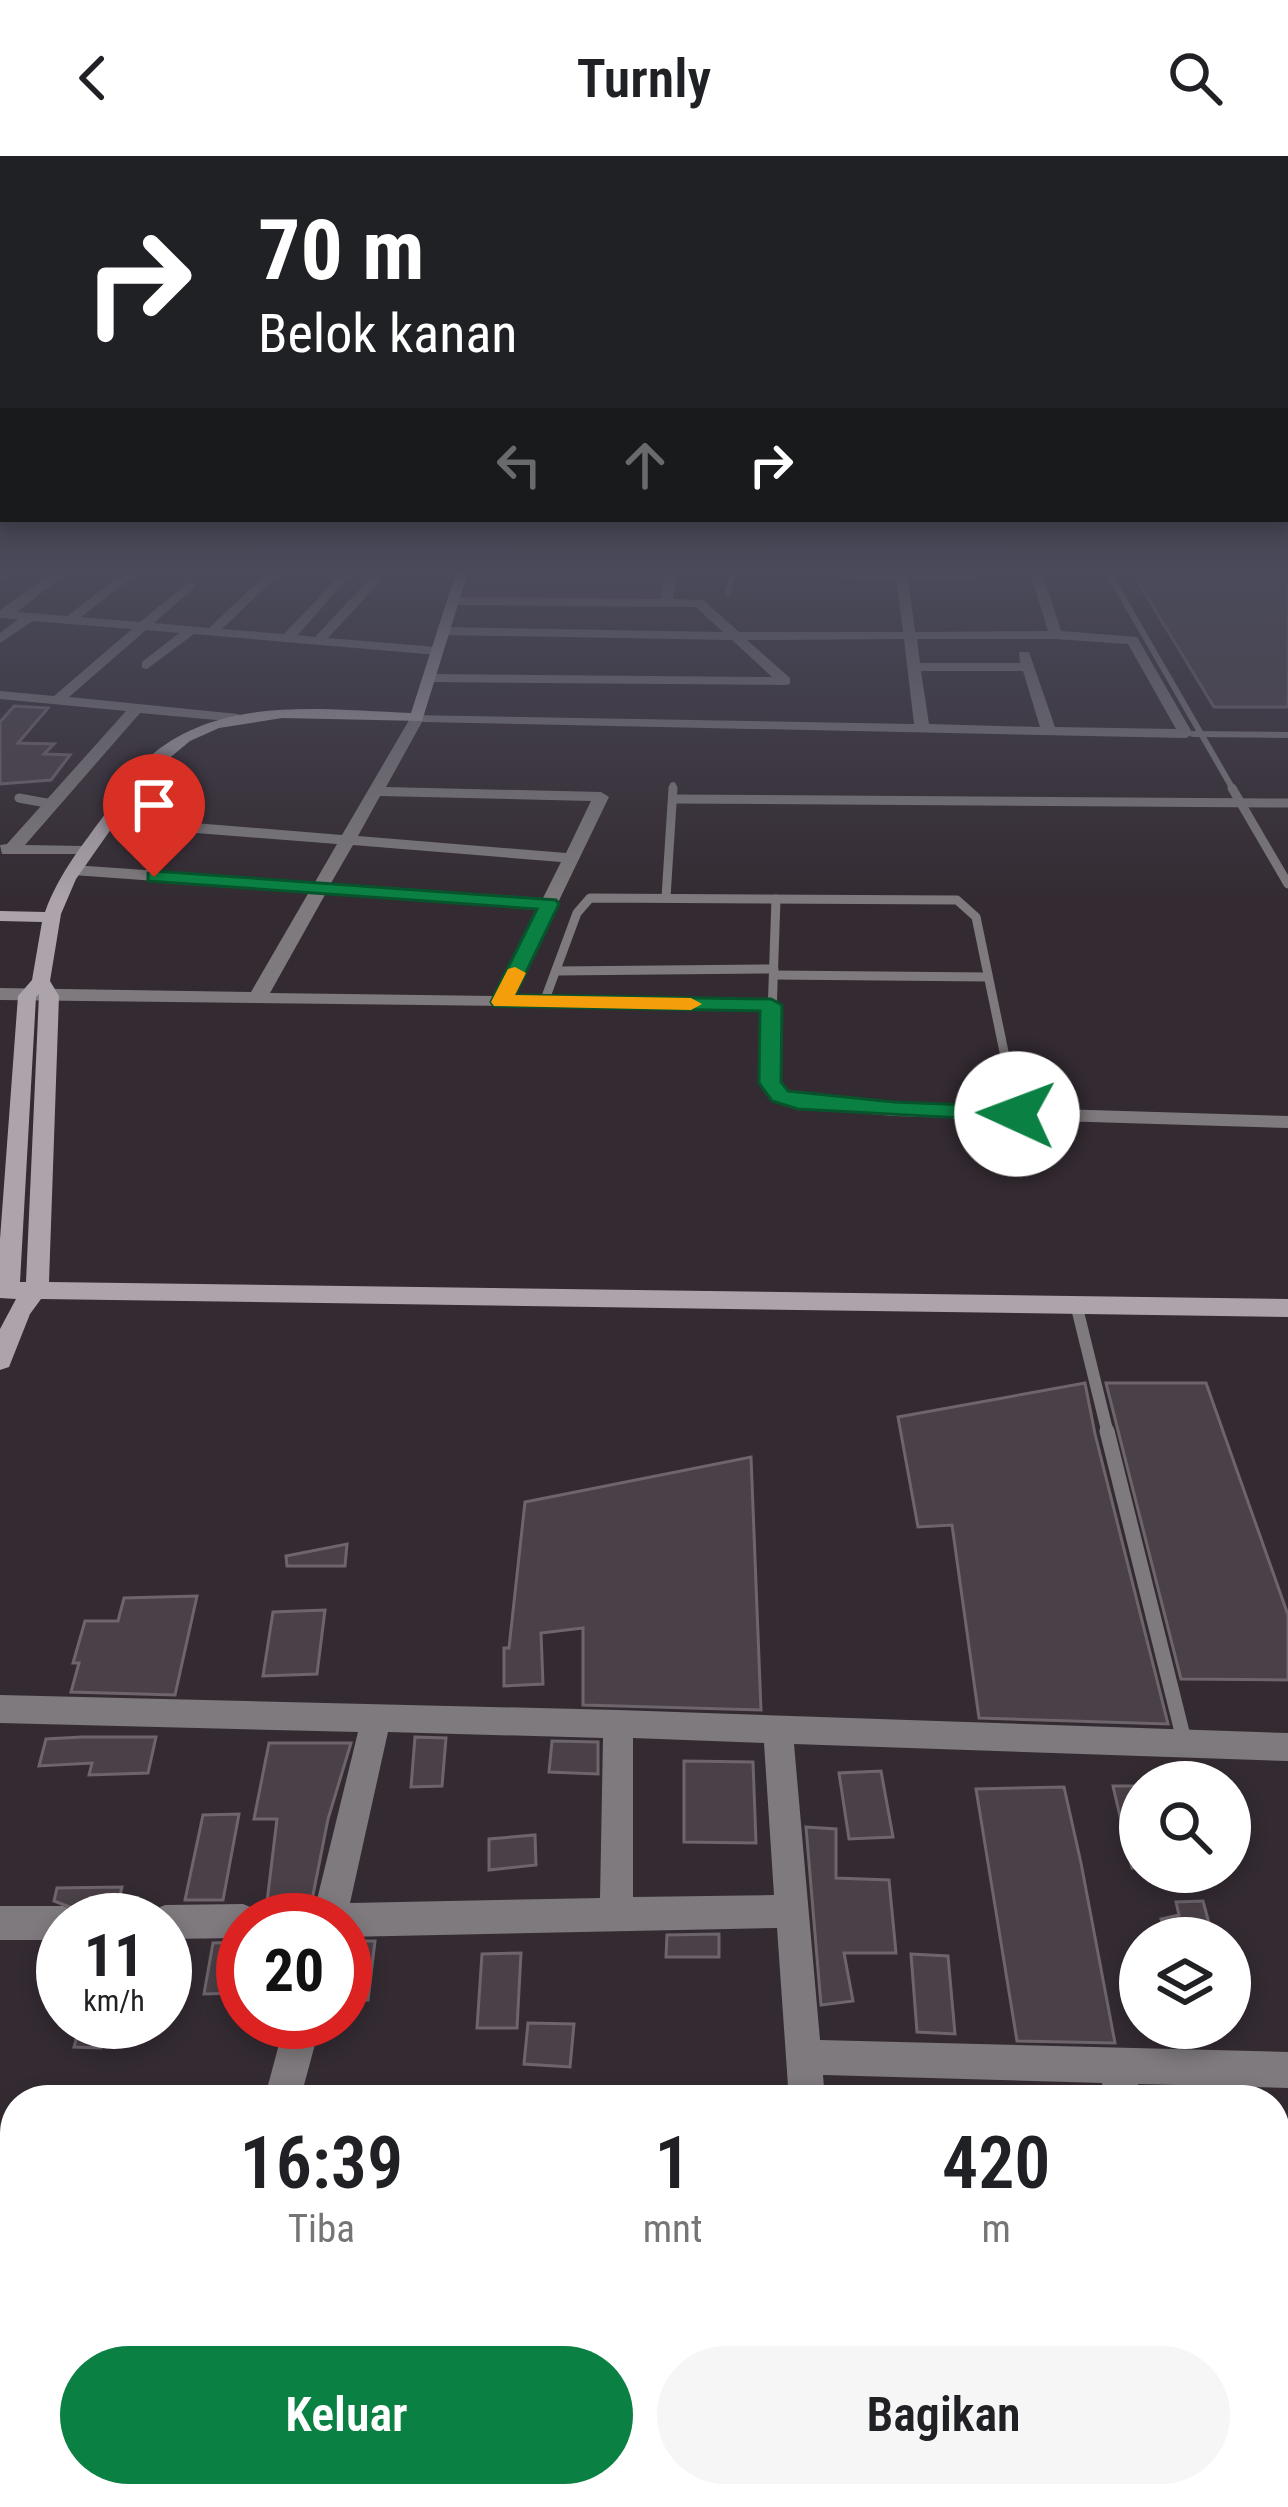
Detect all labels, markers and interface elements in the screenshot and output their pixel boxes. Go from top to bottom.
icon: back [60,45,126,111]
icon: search [1162,45,1228,111]
text: Turnly [577,47,711,110]
text: 70 m [258,201,425,300]
icon: right [60,204,216,360]
text: Belok kanan [258,302,517,365]
icon: left [486,432,552,498]
icon: ahead [612,432,678,498]
icon: right [738,432,804,498]
pin [103,754,205,877]
icon: arrive [121,772,187,838]
position arrow [954,1051,1080,1177]
map controls [1119,1761,1251,2049]
button: search [1119,1761,1251,1893]
speed limit sign: 20 [216,1893,372,2049]
button: layers [1119,1917,1251,2049]
text: 11 [84,1920,144,1991]
text: km/h [83,1983,145,2018]
text: 16:39 [239,2121,403,2206]
text: 1 [655,2121,691,2206]
text: 420 [942,2121,1051,2206]
text: Tiba [288,2206,355,2252]
text: mnt [643,2206,703,2252]
text: m [982,2206,1011,2252]
button: Keluar [60,2346,633,2484]
button: Bagikan [657,2346,1230,2484]

